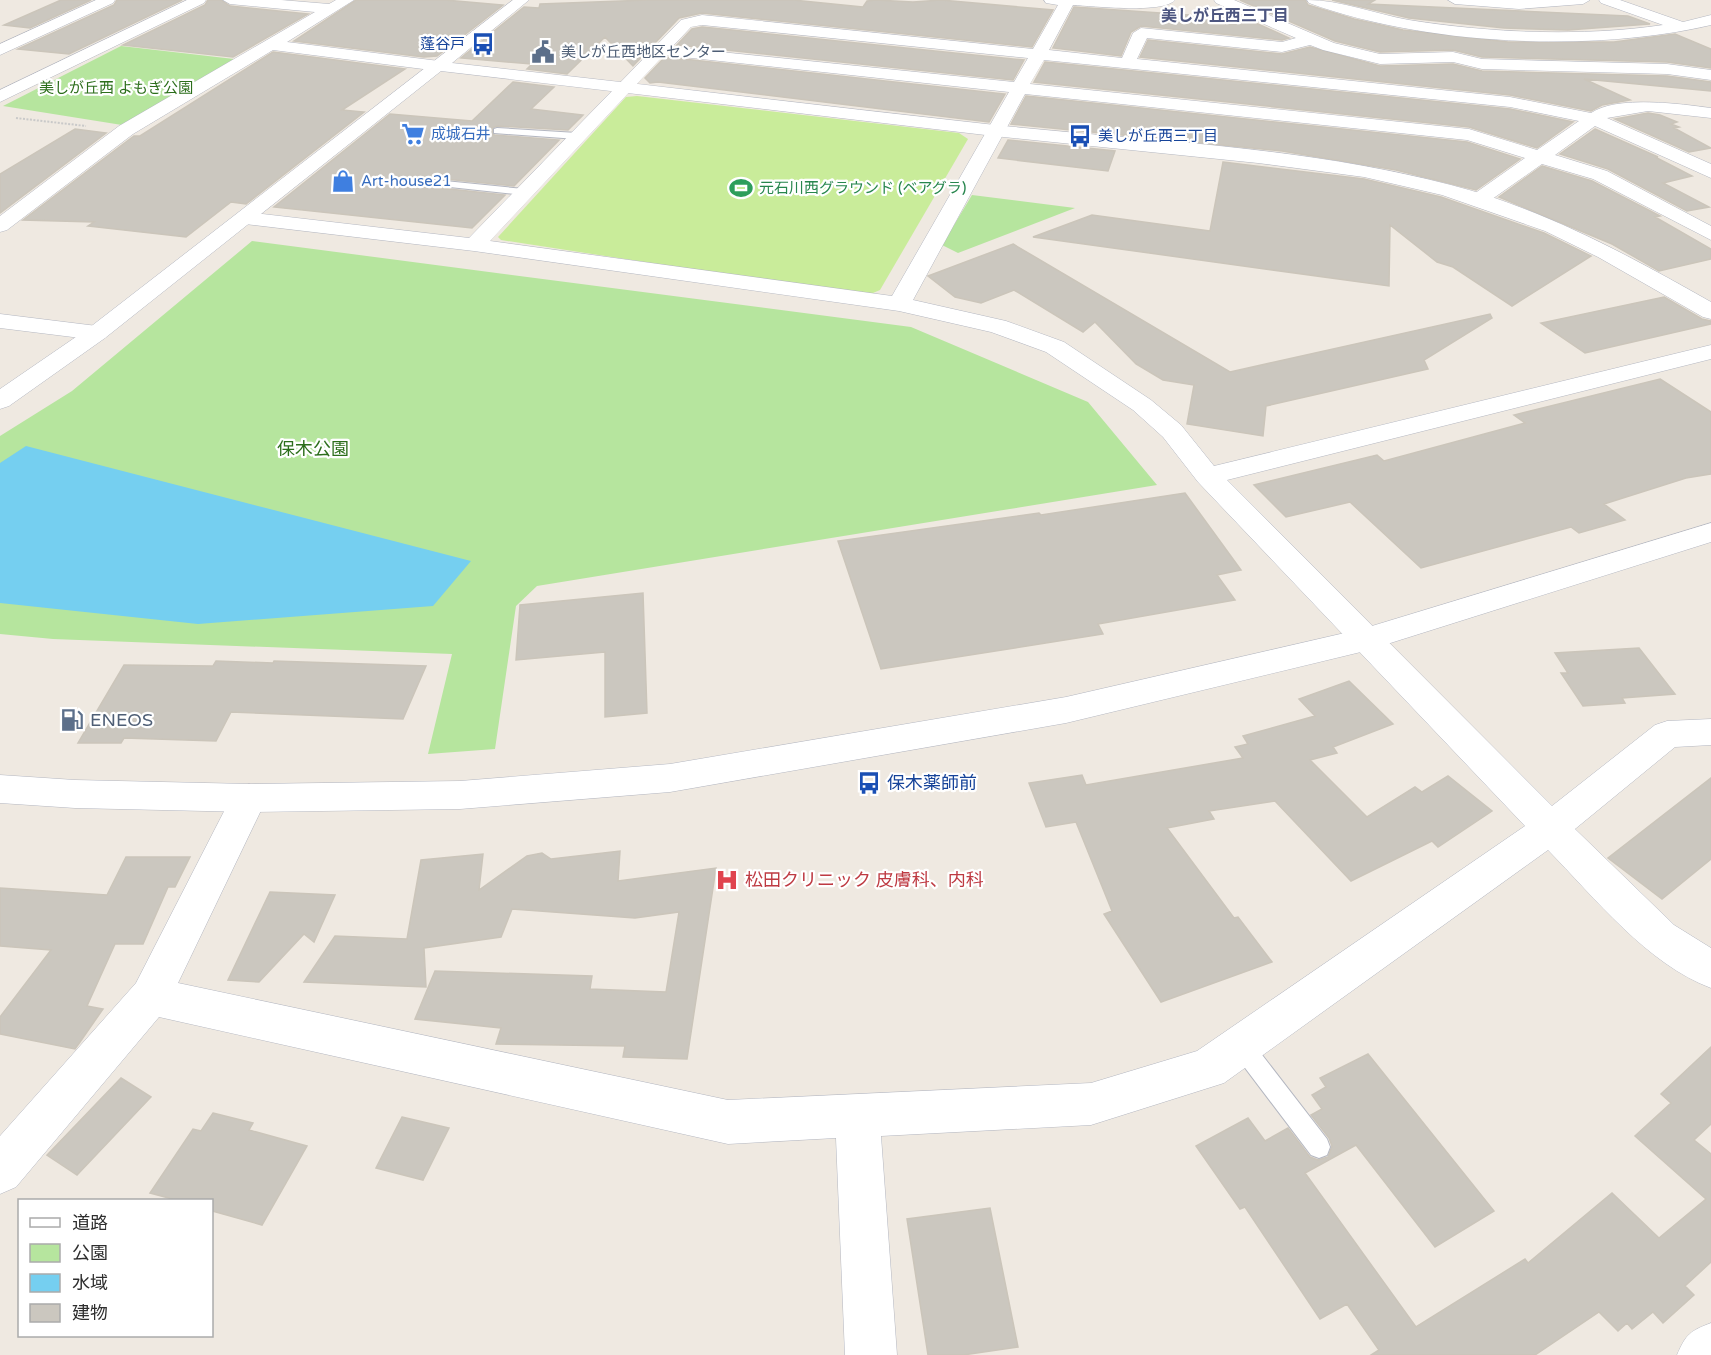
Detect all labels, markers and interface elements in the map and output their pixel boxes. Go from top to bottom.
district label: 美しが丘西三丁目 [1161,6,1289,26]
bus stop icon: 蓬谷戸 [470,31,496,57]
place label: 蓬谷戸 [420,35,465,53]
public building icon: 美しが丘西地区センター [530,39,556,65]
place label: 美しが丘西地区センター [561,43,726,61]
park label: 美しが丘西 よもぎ公園 [39,79,193,97]
supermarket icon: 成城石井 [400,121,426,147]
bus stop icon: 美しが丘西三丁目 [1067,123,1093,149]
place label: 成城石井 [431,125,491,143]
place label: 美しが丘西三丁目 [1098,127,1218,145]
shop icon: Art-house21 [330,168,356,194]
place label: Art-house21 [361,172,452,190]
sports icon: 元石川西グラウンド (ベアグラ) [728,175,754,201]
place label: 元石川西グラウンド (ベアグラ) [759,179,967,197]
park label: 保木公園 [277,438,349,460]
fuel station icon: ENEOS [59,707,85,733]
place label: ENEOS [90,709,153,731]
bus stop icon: 保木薬師前 [856,770,882,796]
place label: 保木薬師前 [887,772,977,794]
hospital icon: 松田クリニック 皮膚科、内科 [714,867,740,893]
place label: 松田クリニック 皮膚科、内科 [745,869,984,891]
legend [18,1199,213,1337]
text: 道路 [72,1212,108,1234]
text: 公園 [72,1242,108,1264]
text: 水域 [72,1272,108,1294]
text: 建物 [72,1302,108,1324]

